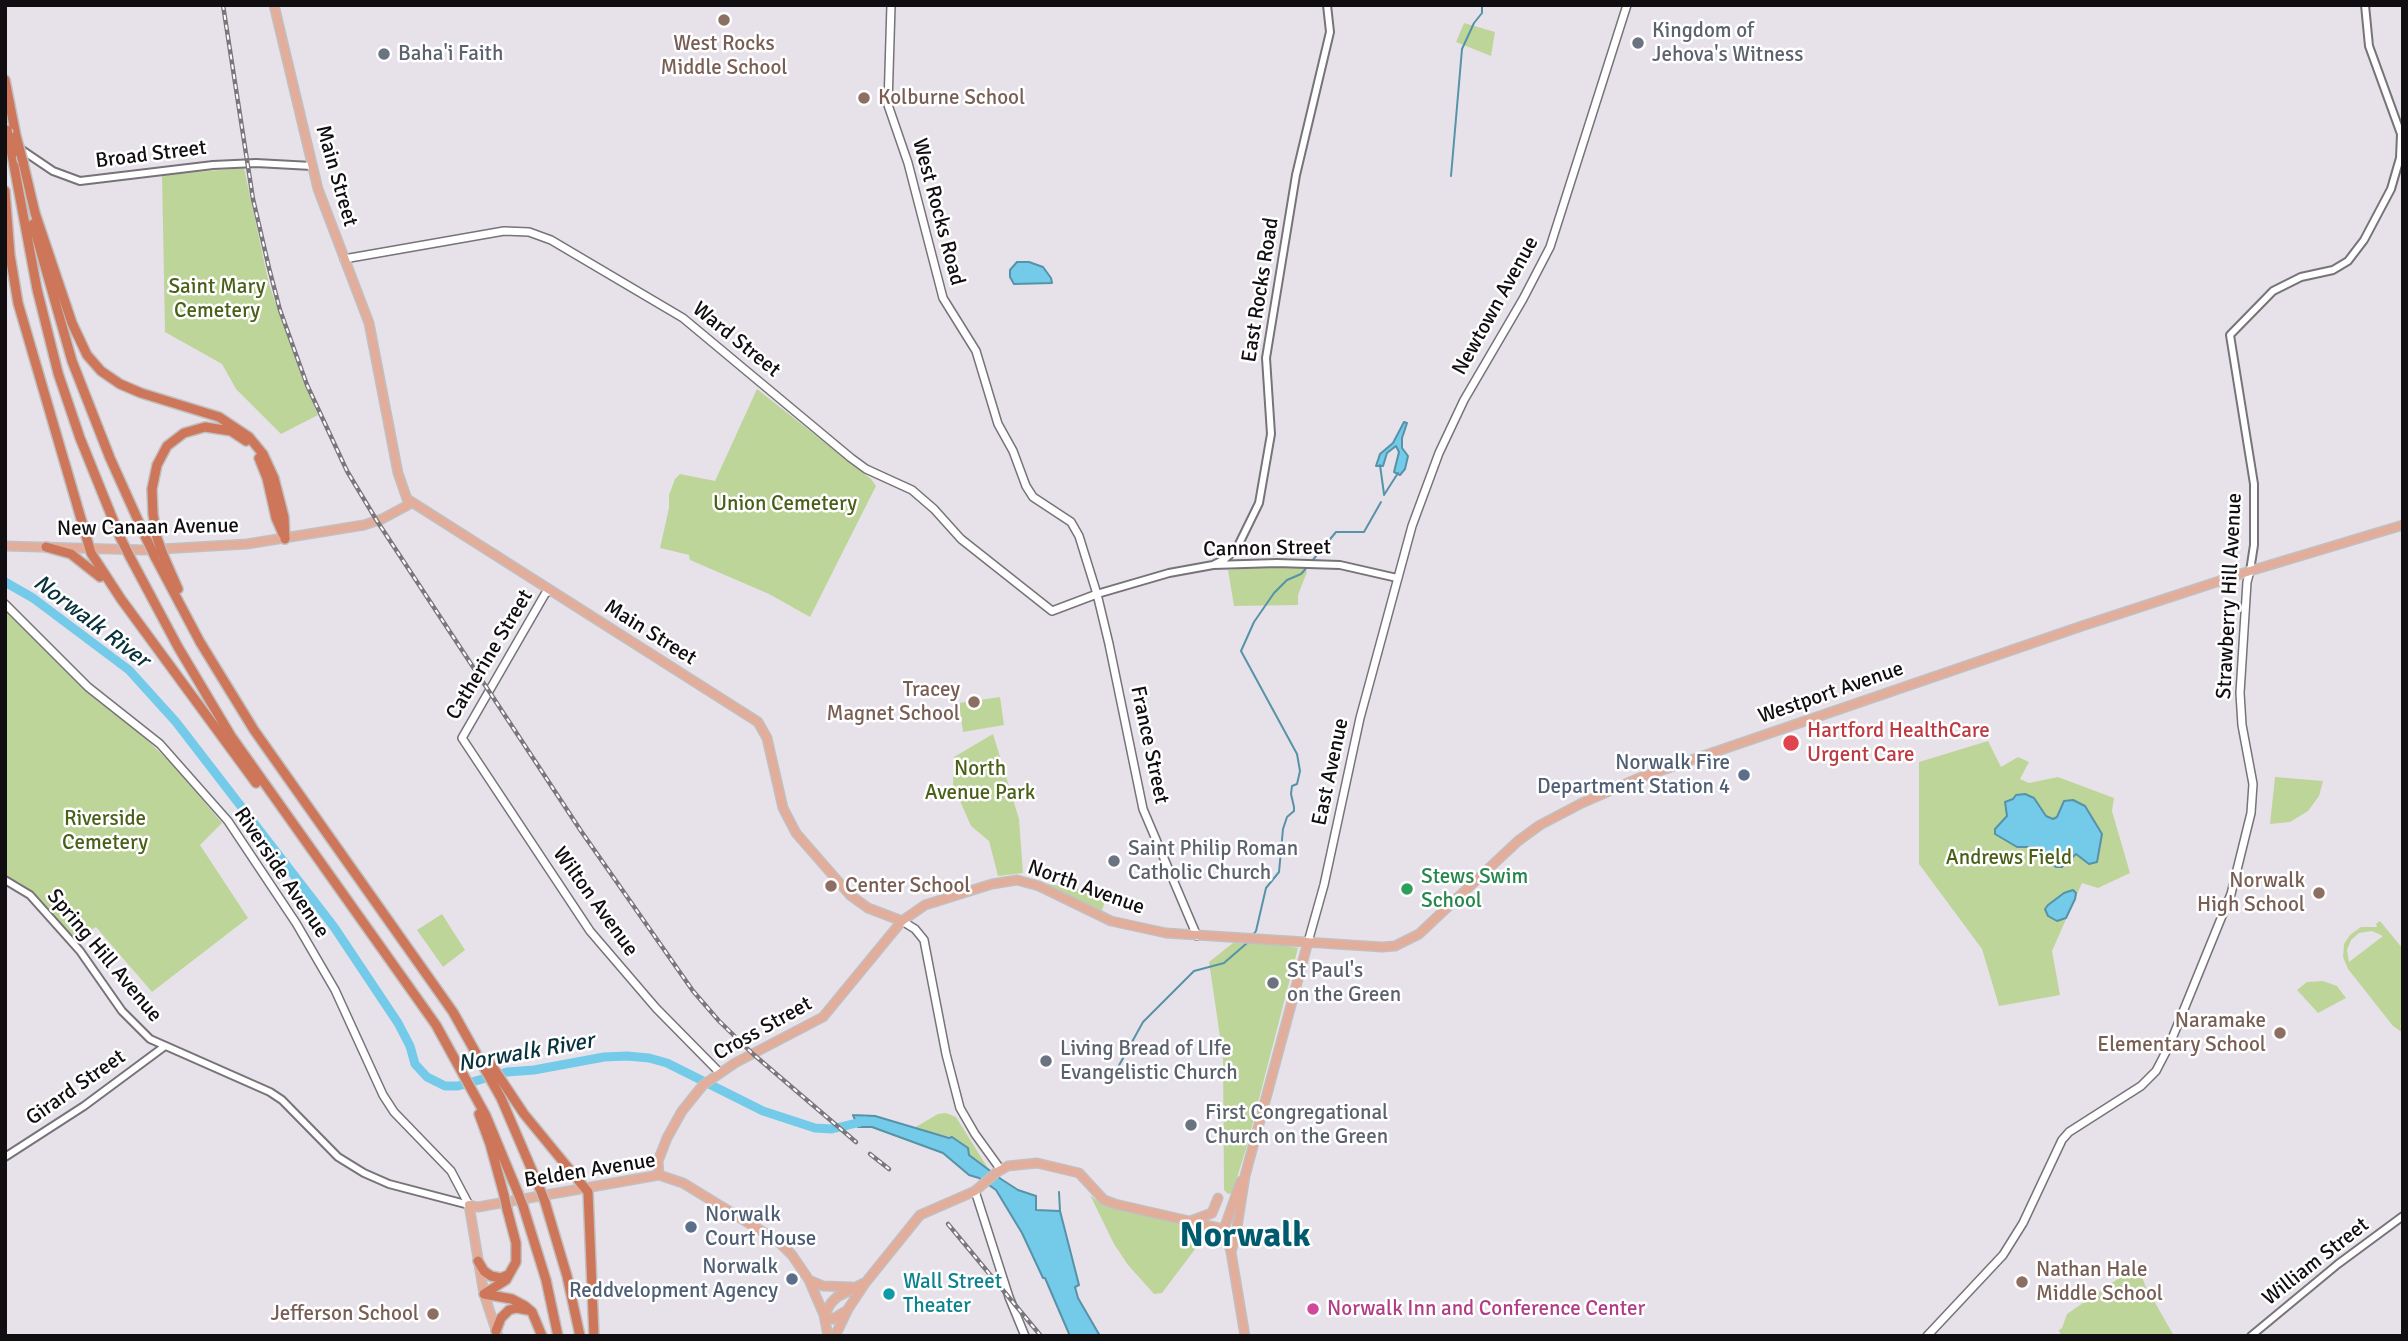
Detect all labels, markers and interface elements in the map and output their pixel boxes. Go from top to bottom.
marker: West Rocks Middle School [716,12,732,28]
place label: Kingdom of Jehova's Witness [1652,18,1803,68]
place label: West Rocks Middle School [661,31,787,81]
marker: Kingdom of Jehova's Witness [1630,35,1646,51]
place label: Baha'i Faith [398,41,503,67]
marker: Baha'i Faith [376,46,392,62]
place label: Kolburne School [878,85,1025,111]
marker: Kolburne School [856,90,872,106]
street label: Main Street [310,122,362,230]
street label: Broad Street [94,136,208,174]
street label: West Rocks Road [906,136,970,288]
street label: East Rocks Road [1237,216,1285,364]
street label: Newtown Avenue [1447,232,1545,380]
park label: Saint Mary Cemetery [168,274,266,324]
street label: Ward Street [687,297,785,383]
park label: Union Cemetery [713,491,857,517]
street label: Strawberry Hill Avenue [2212,492,2248,700]
street label: New Canaan Avenue [57,514,239,542]
street label: Cannon Street [1203,535,1331,563]
water label: Norwalk River [28,569,154,675]
street label: Catherine Street [441,585,539,725]
street label: Main Street [599,595,701,671]
street label: Westport Avenue [1755,656,1907,730]
place label: Tracey Magnet School [826,677,960,727]
street label: France Street [1124,684,1174,806]
marker: Tracey Magnet School [966,694,982,710]
street label: East Avenue [1307,716,1355,828]
place label: Hartford HealthCare Urgent Care [1807,718,1990,768]
marker: Hartford HealthCare Urgent Care [1781,733,1801,753]
place label: Norwalk Fire Department Station 4 [1537,750,1730,800]
park label: North Avenue Park [925,756,1035,806]
marker: Norwalk Fire Department Station 4 [1736,767,1752,783]
street label: Riverside Avenue [228,803,334,943]
park label: Riverside Cemetery [62,806,148,856]
place label: Saint Philip Roman Catholic Church [1128,836,1298,886]
street label: Wilton Avenue [547,842,643,962]
park label: Andrews Field [1946,845,2072,871]
marker: Saint Philip Roman Catholic Church [1106,853,1122,869]
street label: North Avenue [1024,855,1148,921]
place label: Stews Swim School [1421,864,1528,914]
place label: Norwalk High School [2197,868,2305,918]
place label: Center School [845,873,971,899]
marker: Center School [823,878,839,894]
marker: Stews Swim School [1399,881,1415,897]
street label: Spring Hill Avenue [41,884,167,1028]
marker: Norwalk High School [2311,885,2327,901]
place label: St Paul's on the Green [1287,958,1401,1008]
marker: St Paul's on the Green [1265,975,1281,991]
street label: Cross Street [709,992,817,1066]
place label: Naramake Elementary School [2097,1008,2266,1058]
marker: Naramake Elementary School [2272,1025,2288,1041]
water label: Norwalk River [456,1027,596,1079]
place label: Living Bread of LIfe Evangelistic Church [1060,1036,1238,1086]
street label: Girard Street [22,1045,130,1131]
marker: Living Bread of LIfe Evangelistic Church [1038,1053,1054,1069]
place label: First Congregational Church on the Green [1205,1100,1388,1150]
marker: First Congregational Church on the Green [1183,1117,1199,1133]
street label: Belden Avenue [523,1148,657,1194]
place label: Norwalk Court House [705,1202,816,1252]
street label: William Street [2258,1213,2374,1311]
district label: Norwalk [1179,1216,1311,1258]
marker: Norwalk Court House [683,1219,699,1235]
place label: Norwalk Reddvelopment Agency [569,1254,778,1304]
place label: Nathan Hale Middle School [2036,1257,2163,1307]
place label: Wall Street Theater [903,1269,1002,1319]
marker: Norwalk Reddvelopment Agency [784,1271,800,1287]
marker: Nathan Hale Middle School [2014,1274,2030,1290]
marker: Wall Street Theater [881,1286,897,1302]
place label: Norwalk Inn and Conference Center [1327,1296,1645,1322]
place label: Jefferson School [270,1301,419,1327]
marker: Norwalk Inn and Conference Center [1305,1301,1321,1317]
marker: Jefferson School [425,1306,441,1322]

